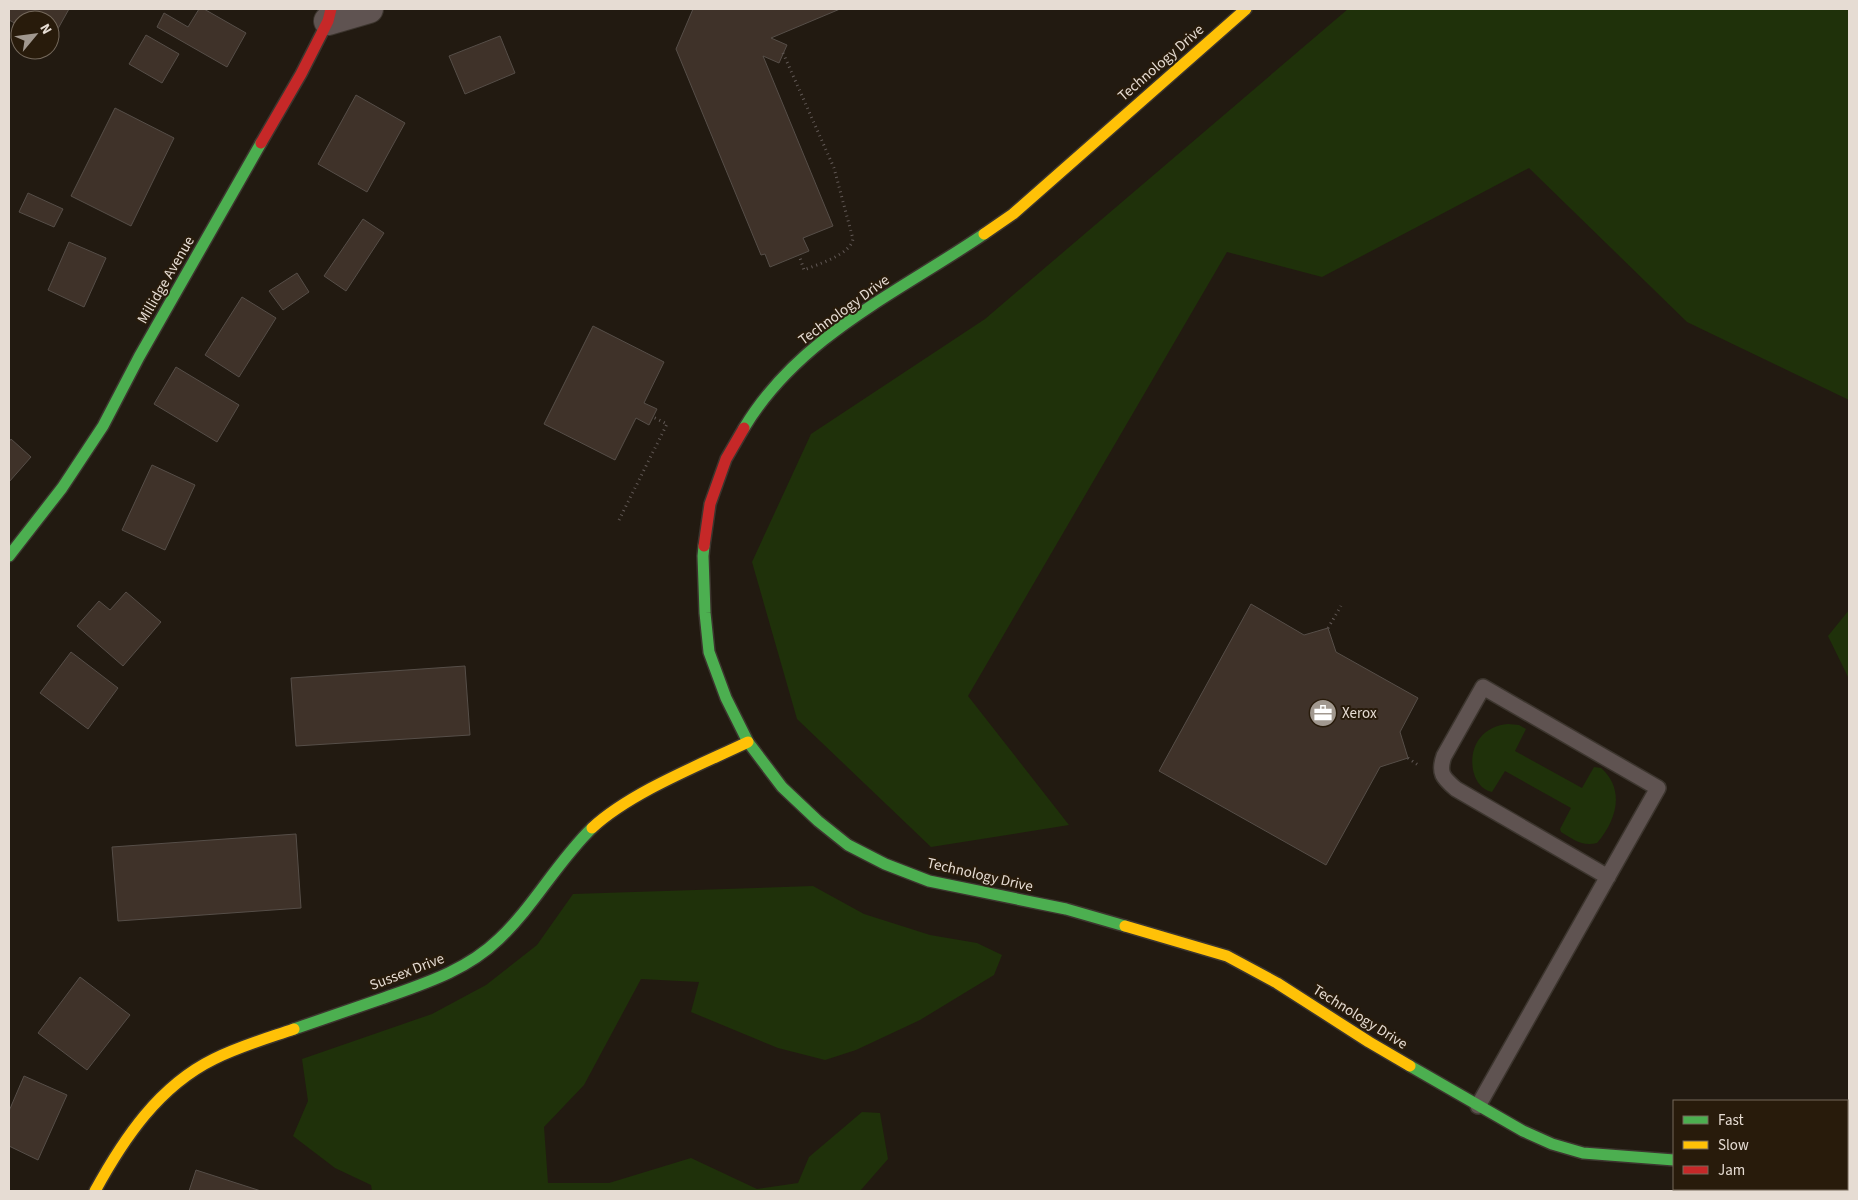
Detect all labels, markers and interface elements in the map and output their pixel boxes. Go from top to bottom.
north arrow [10,10,60,60]
text: N [34,20,56,38]
street label: Technology Drive [1113,20,1209,106]
street label: Millidge Avenue [132,232,200,328]
street label: Technology Drive [794,270,894,350]
office icon: Xerox [1308,698,1338,728]
place label: Xerox [1342,703,1377,724]
street label: Technology Drive [925,853,1035,897]
street label: Sussex Drive [367,948,447,996]
street label: Technology Drive [1309,979,1411,1055]
legend [1673,1100,1848,1190]
text: Fast [1718,1110,1744,1131]
text: Slow [1718,1135,1749,1156]
text: Jam [1718,1160,1745,1181]

